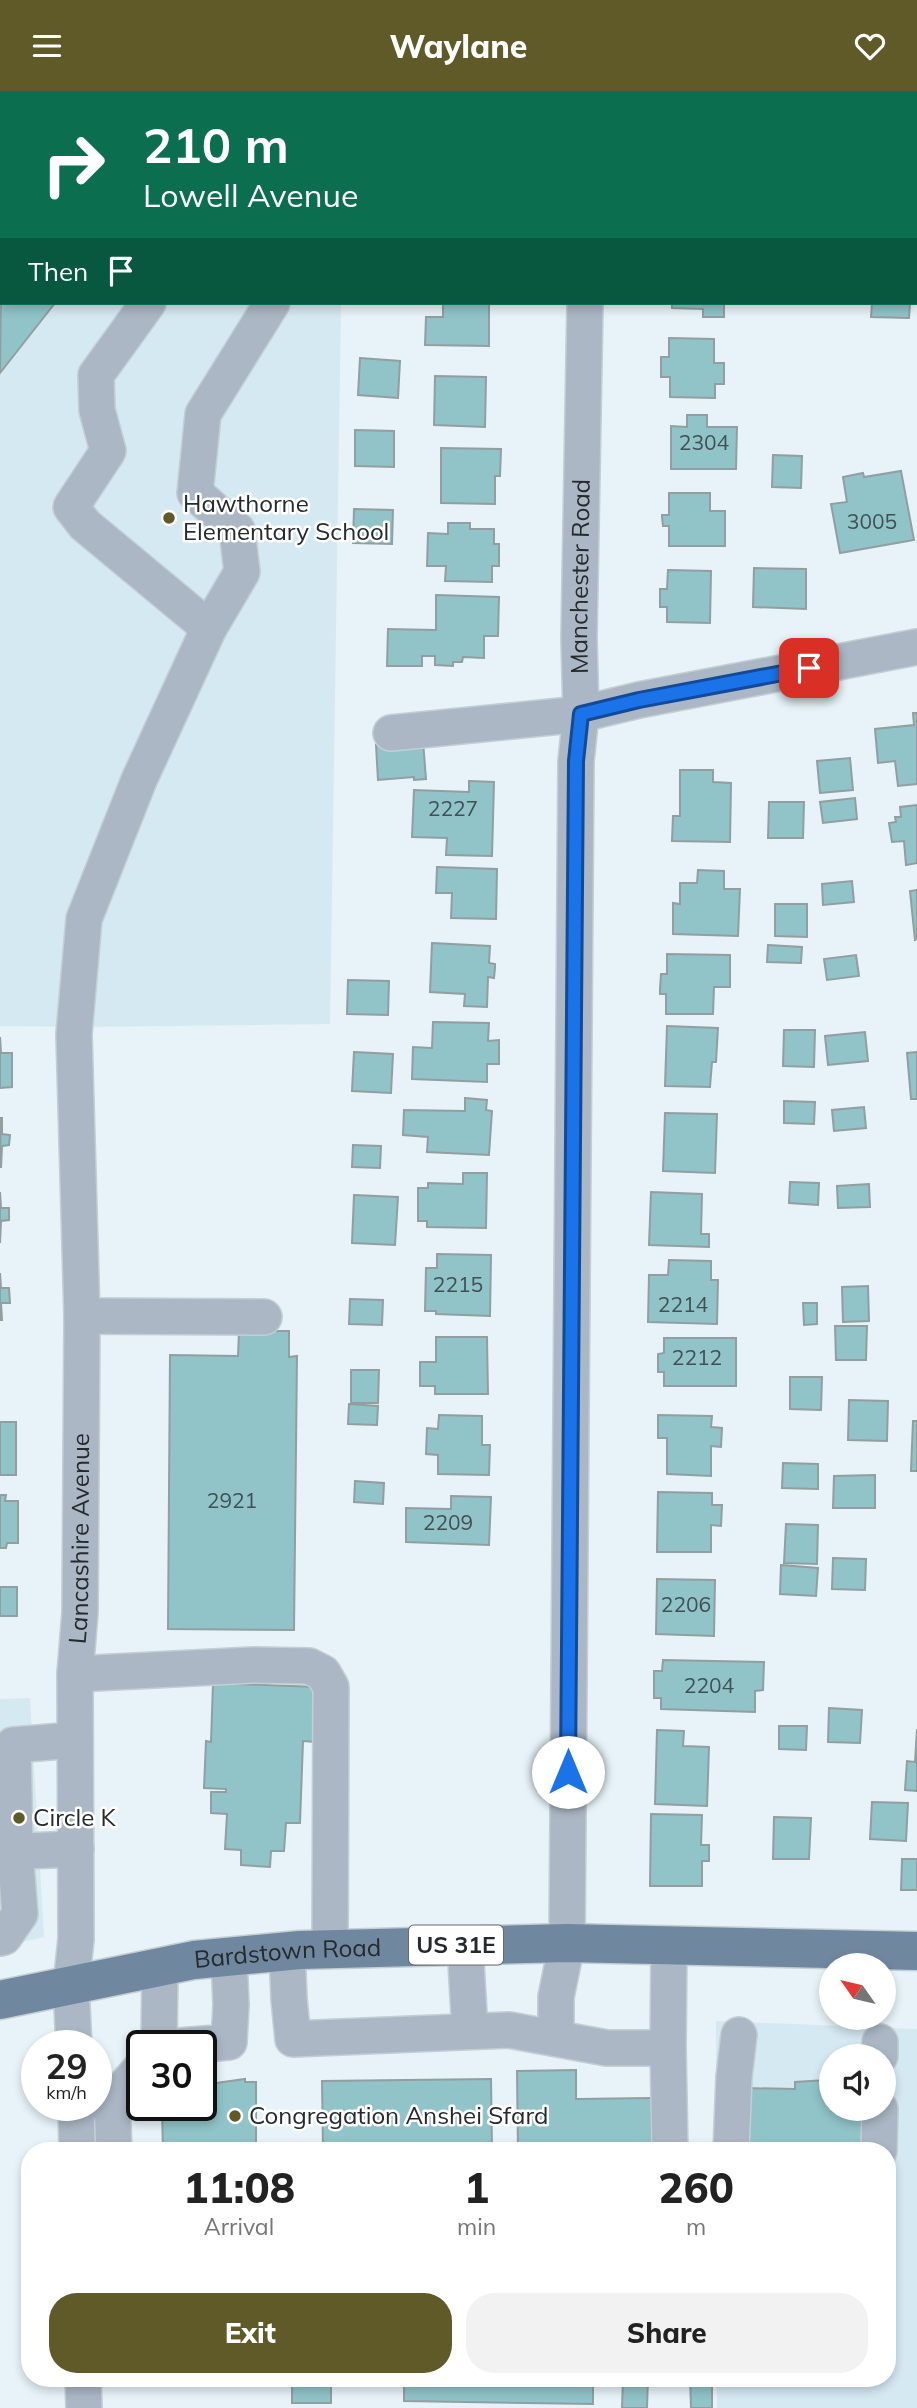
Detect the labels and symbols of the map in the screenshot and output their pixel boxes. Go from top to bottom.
house number: 2304 [679,429,730,455]
street label: Manchester Road [563,479,596,674]
place label: Hawthorne Elementary School [183,488,389,546]
house number: 3005 [847,508,897,534]
marker: Hawthorne Elementary School [161,510,177,526]
pin [779,638,839,698]
house number: 2227 [428,795,478,821]
house number: 2215 [433,1271,483,1297]
house number: 2214 [658,1291,709,1317]
house number: 2212 [672,1344,722,1370]
street label: Lancashire Avenue [61,1433,95,1645]
house number: 2921 [207,1487,257,1513]
house number: 2209 [423,1509,473,1535]
house number: 2206 [661,1591,711,1617]
house number: 2204 [684,1672,735,1698]
position arrow [531,1735,605,1809]
place label: Circle K [33,1802,117,1832]
marker: Circle K [11,1810,27,1826]
road number: US 31E [409,1925,503,1964]
street label: Bardstown Road [193,1932,381,1974]
north arrow [819,1953,896,2030]
speed limit sign: 30 [126,2030,217,2121]
place label: Congregation Anshei Sfard [249,2100,548,2130]
marker: Congregation Anshei Sfard [227,2108,243,2124]

